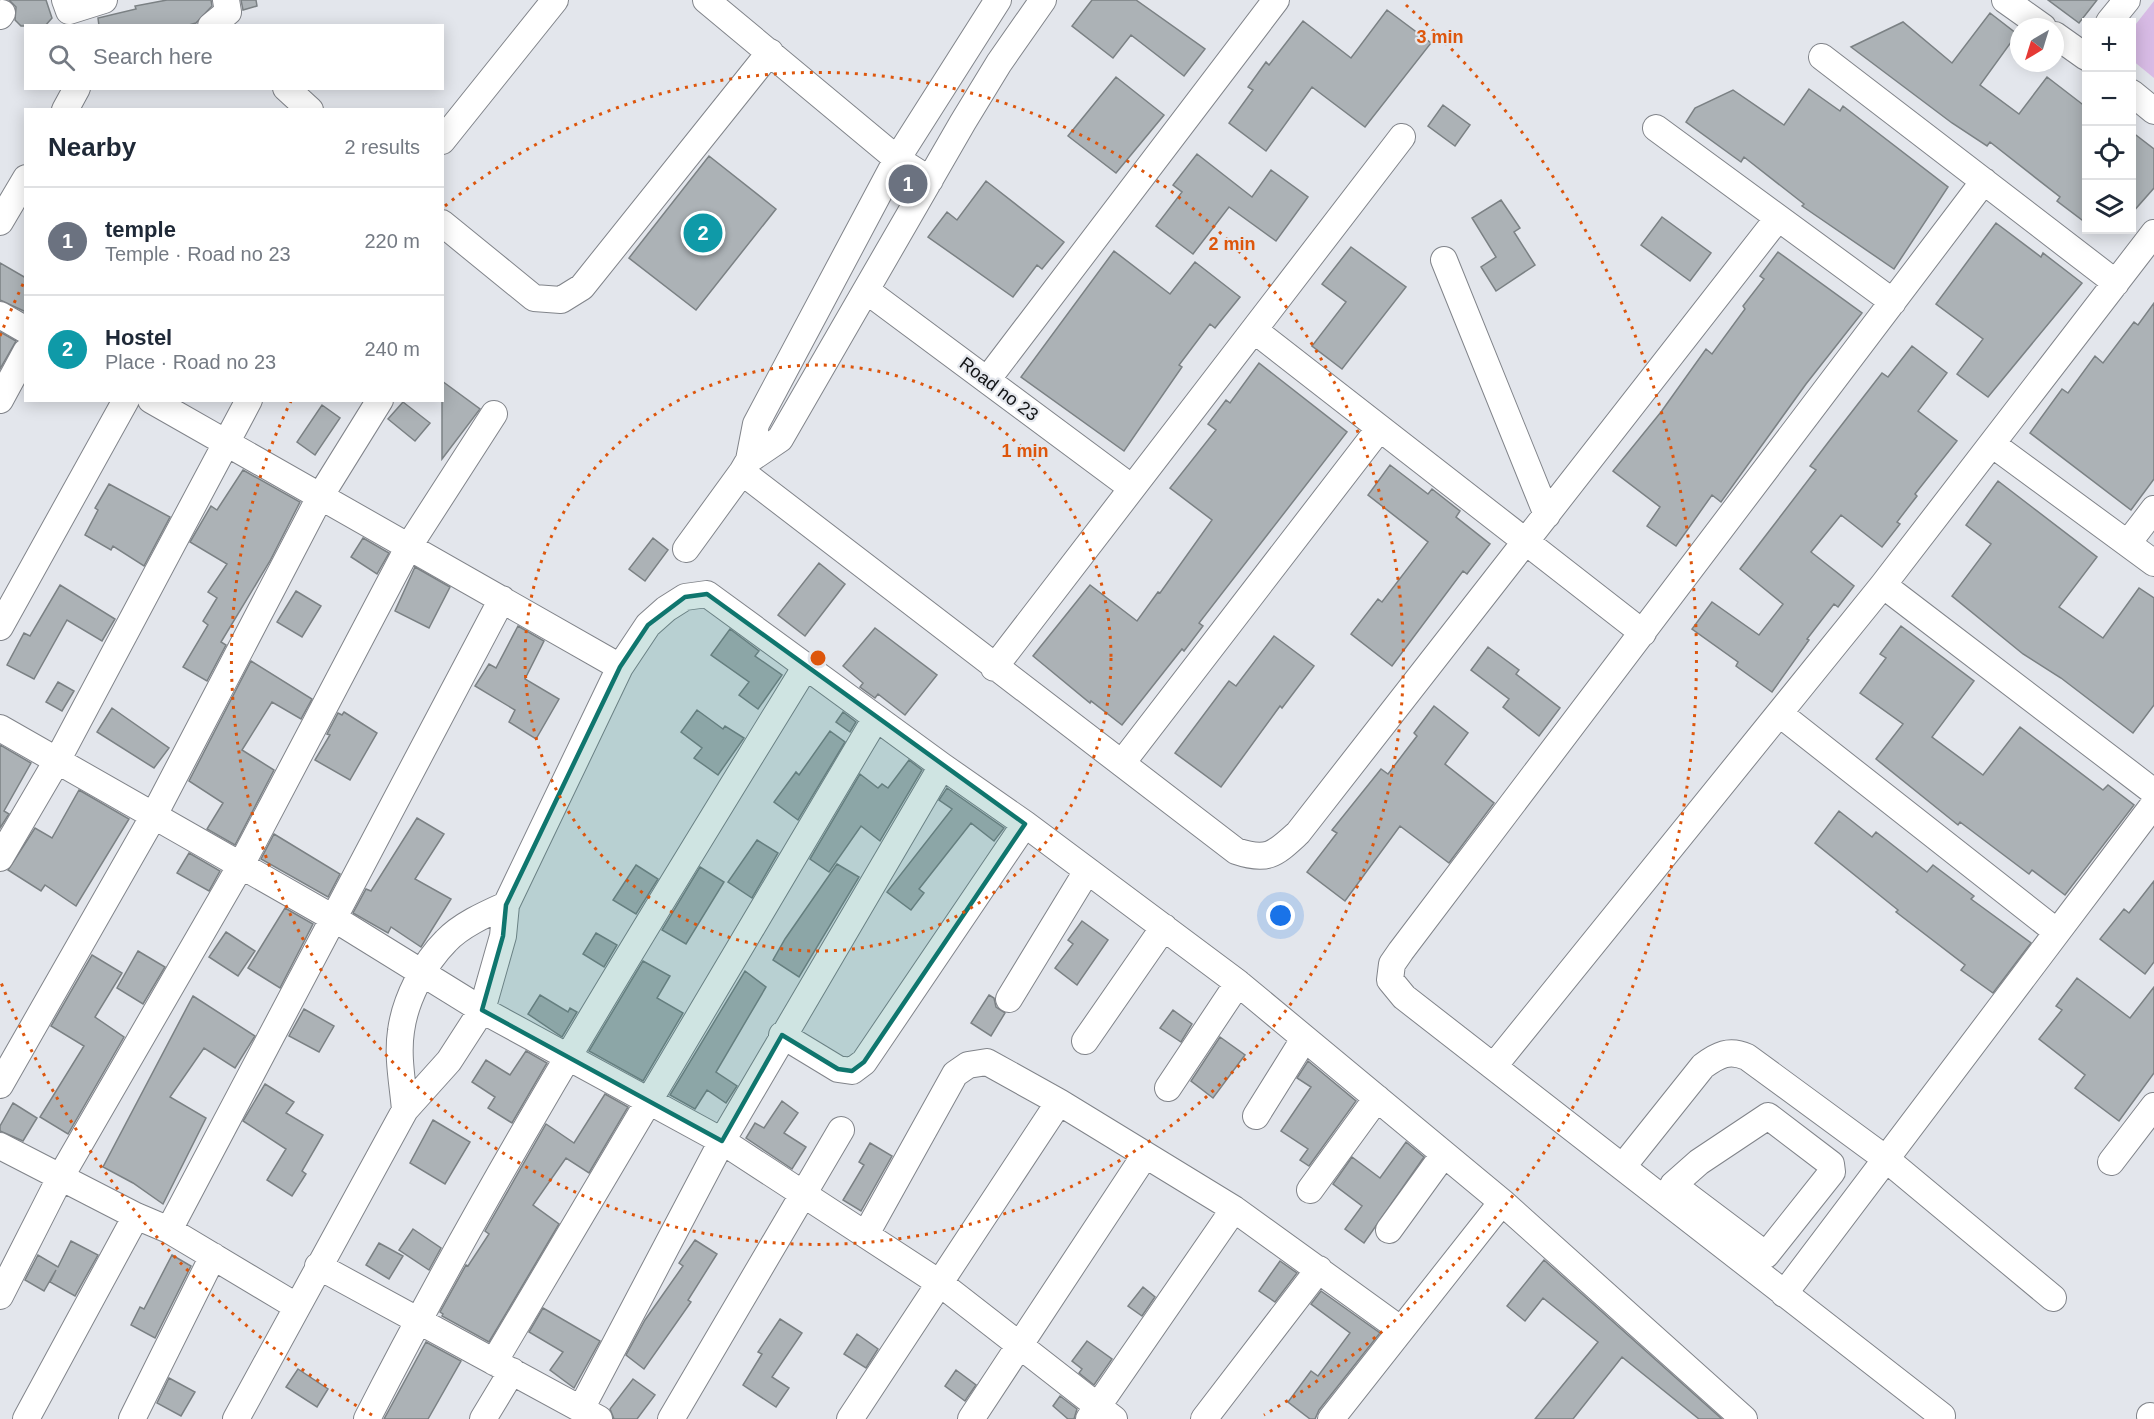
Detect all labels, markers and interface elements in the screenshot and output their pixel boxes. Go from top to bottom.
north arrow [2010,18,2064,72]
map controls [2082,18,2136,234]
button: + [2082,18,2136,72]
search box [24,24,444,90]
text: 3 min [1416,27,1464,47]
icon: search [45,41,78,74]
text: Search here [93,44,213,69]
button: − [2082,72,2136,126]
button: locate [2082,126,2136,180]
text: Nearby [48,132,136,162]
text: 2 results [344,136,420,158]
pin: 1 [888,162,928,207]
button: layers [2082,180,2136,234]
pin: 2 [684,210,722,256]
text: temple [105,217,176,242]
text: 1 [62,230,73,252]
text: 220 m [364,230,420,252]
text: 2 min [1208,234,1256,254]
text: Temple · Road no 23 [105,243,291,265]
text: Hostel [105,325,172,350]
text: 2 [62,338,73,360]
text: 240 m [364,338,420,360]
text: Place · Road no 23 [105,351,276,373]
street label: Road no 23 [956,353,1042,425]
text: 1 min [1001,441,1049,461]
centre of rings [808,648,828,668]
your location [1266,901,1295,930]

